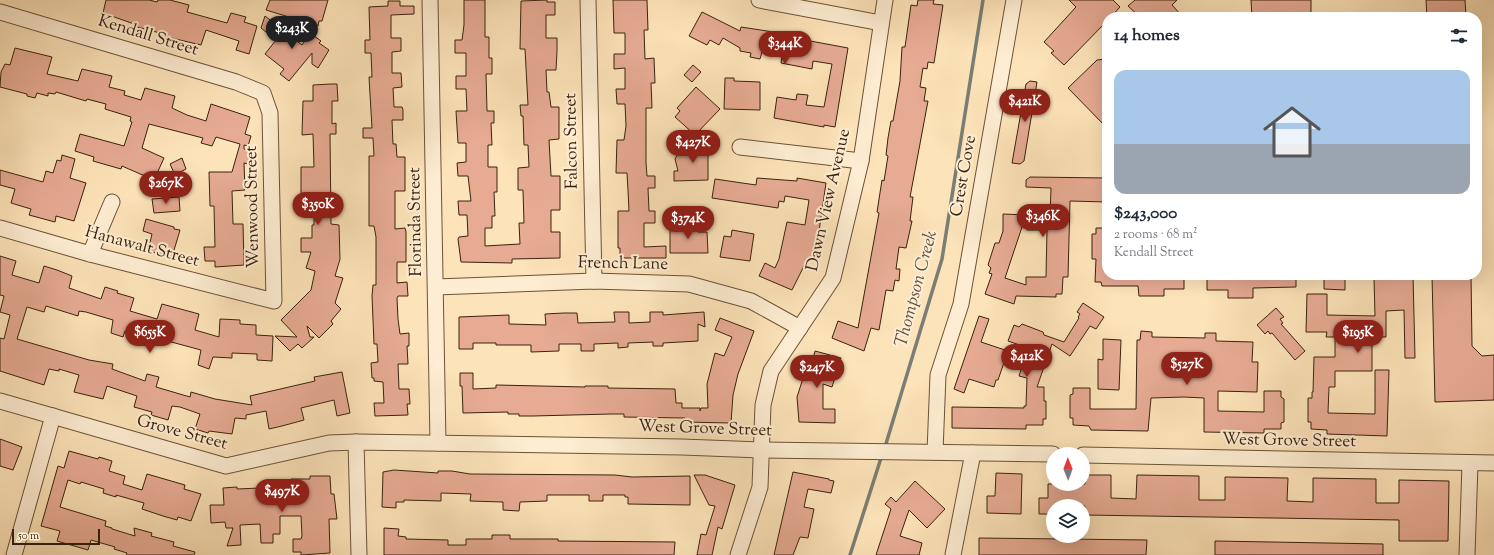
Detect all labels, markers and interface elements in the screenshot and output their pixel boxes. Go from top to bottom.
street label: Kendall Street [95,9,201,63]
pin: $243K [264,16,320,50]
text: $243K [275,20,309,38]
text: 14 homes [1114,24,1180,48]
icon: filters [1448,25,1470,47]
pin: $344K [757,31,813,65]
text: $344K [768,35,802,53]
pin: $421K [997,89,1053,123]
street label: Falcon Street [559,93,585,189]
text: $421K [1008,93,1042,111]
icon: home [1256,96,1328,168]
street label: Dawn View Avenue [801,126,857,274]
pin: $427K [665,130,721,164]
street label: Crest Cove [945,133,983,219]
text: $427K [675,134,711,152]
street label: Wenwood Street [240,145,266,269]
street label: Florinda Street [403,167,429,277]
pin: $267K [138,171,194,205]
text: $267K [148,175,184,193]
pin: $350K [290,192,346,226]
text: $350K [302,196,334,214]
text: $243,000 [1114,202,1177,226]
pin: $346K [1015,204,1071,238]
pin: $374K [660,206,716,240]
text: $346K [1026,208,1060,226]
text: $374K [671,210,705,228]
street label: Hanawalt Street [82,220,202,274]
text: 2 rooms · 68 m² [1114,226,1198,244]
water label: Thompson Creek [889,228,945,350]
text: Kendall Street [1114,244,1193,262]
street label: French Lane [578,251,668,277]
pin: $655K [122,320,178,354]
pin: $195K [1330,320,1386,354]
text: $655K [134,324,166,342]
text: $195K [1342,324,1374,342]
pin: $412K [999,344,1055,378]
text: $412K [1010,348,1044,366]
pin: $527K [1159,352,1215,386]
pin: $247K [789,355,845,389]
text: $527K [1170,356,1204,374]
text: $247K [799,359,835,377]
street label: Grove Street [134,409,230,457]
street label: West Grove Street [638,415,773,443]
street label: West Grove Street [1222,428,1356,454]
north arrow [1046,447,1090,491]
map controls [1046,447,1090,543]
pin: $497K [254,479,310,513]
text: $497K [264,483,300,501]
button: layers [1046,499,1090,543]
scale bar [12,527,100,546]
text: 50 m [18,528,39,544]

